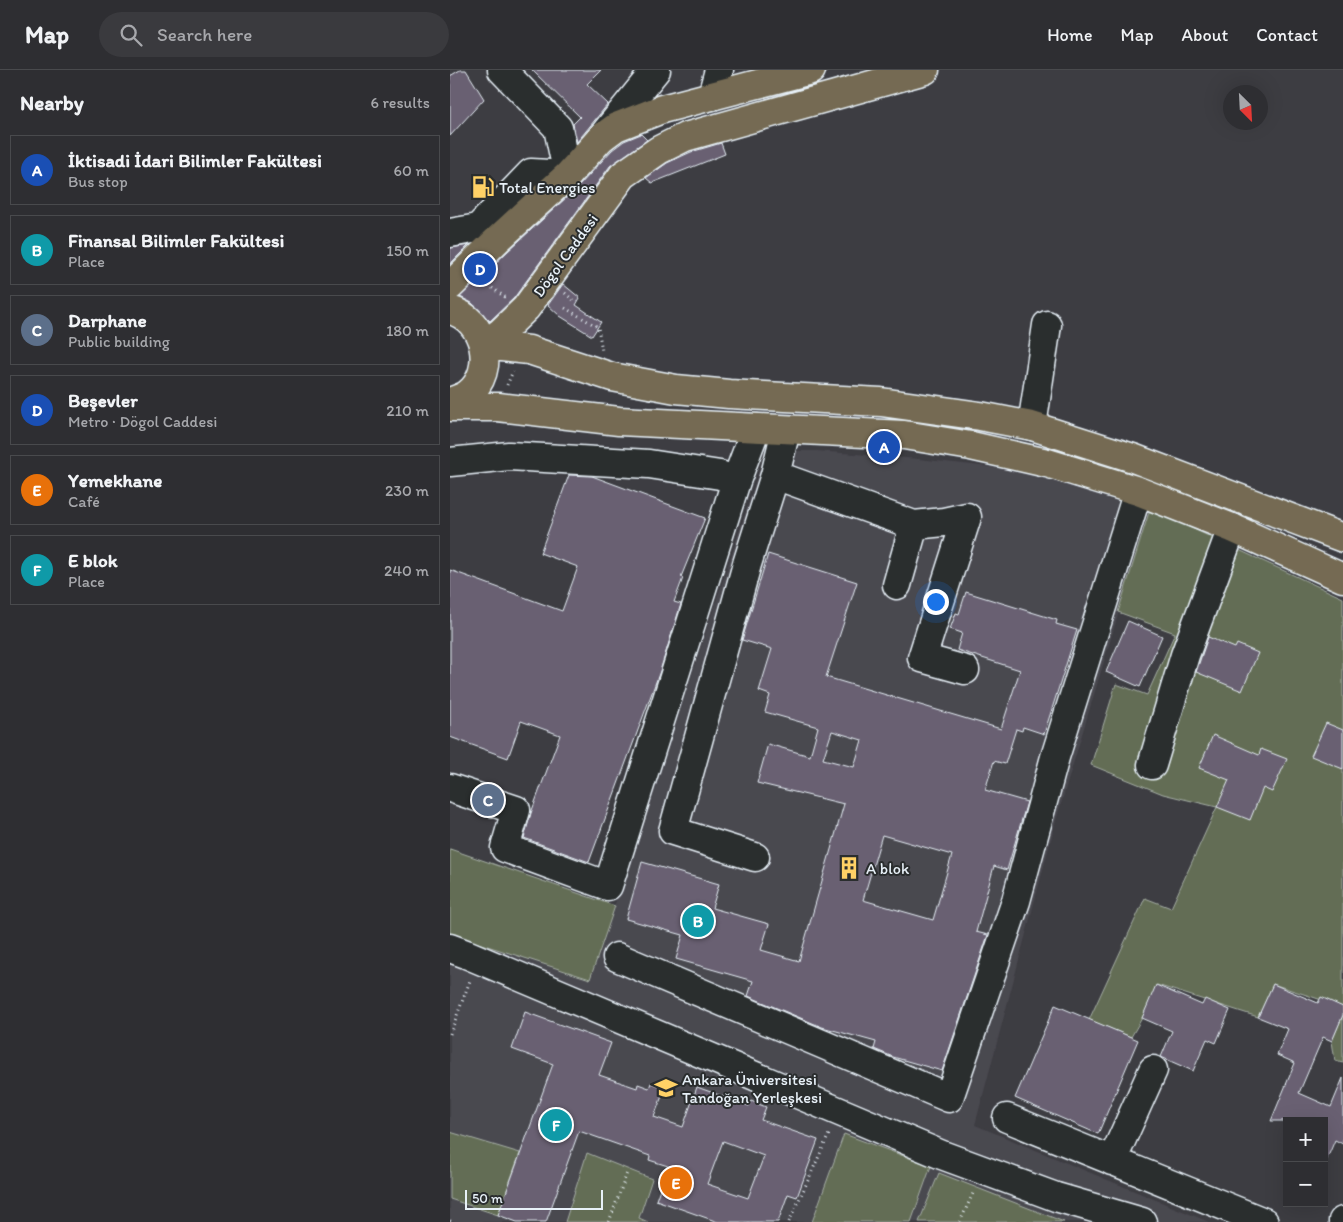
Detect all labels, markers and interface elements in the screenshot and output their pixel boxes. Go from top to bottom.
search box [99,12,449,57]
text: Map [25,20,69,49]
icon: search [117,21,145,49]
text: Search here [157,23,252,46]
text: Home [1047,24,1093,46]
text: Map [1121,24,1154,46]
text: About [1182,24,1228,46]
text: Contact [1256,24,1318,46]
north arrow [1223,85,1268,130]
text: Nearby [20,90,84,115]
text: 6 results [370,93,430,112]
text: İktisadi İdari Bilimler Fakültesi [68,149,322,172]
text: A [32,161,42,180]
text: 60 m [394,161,429,180]
text: Bus stop [68,172,128,191]
fuel station icon: Total Energies [470,174,496,200]
place label: Total Energies [499,178,596,197]
street label: Dögol Caddesi [529,210,602,300]
text: Finansal Bilimler Fakültesi [68,229,284,252]
text: B [32,241,42,260]
text: 150 m [386,241,429,260]
pin: D [464,250,496,288]
text: Place [68,252,105,271]
text: Darphane [68,309,147,332]
text: C [32,321,42,340]
text: 180 m [386,321,429,340]
text: Public building [68,332,170,351]
text: Beşevler [68,389,138,412]
text: D [32,401,42,420]
text: 210 m [386,401,429,420]
text: Metro · Dögol Caddesi [68,412,217,431]
pin: A [868,428,900,466]
text: Yemekhane [68,469,162,492]
text: E [33,481,41,500]
text: 230 m [385,481,429,500]
text: Café [68,492,100,511]
text: E blok [68,549,118,572]
text: F [33,561,41,580]
text: 240 m [384,561,429,580]
text: Place [68,572,105,591]
your location [923,589,949,615]
pin: C [472,781,504,819]
building icon: A blok [836,855,862,881]
place label: A blok [866,859,910,878]
pin: B [682,902,714,940]
place label: Ankara Üniversitesi Tandoğan Yerleşkesi [682,1070,822,1107]
school or university icon: Ankara Üniversitesi Tandoğan Yerleşkesi [653,1075,679,1101]
pin: F [540,1106,572,1144]
map controls [1283,1117,1328,1207]
button: + [1283,1117,1328,1162]
button: − [1283,1162,1328,1207]
pin: E [660,1164,692,1202]
scale bar [465,1187,602,1210]
text: 50 m [472,1190,503,1207]

